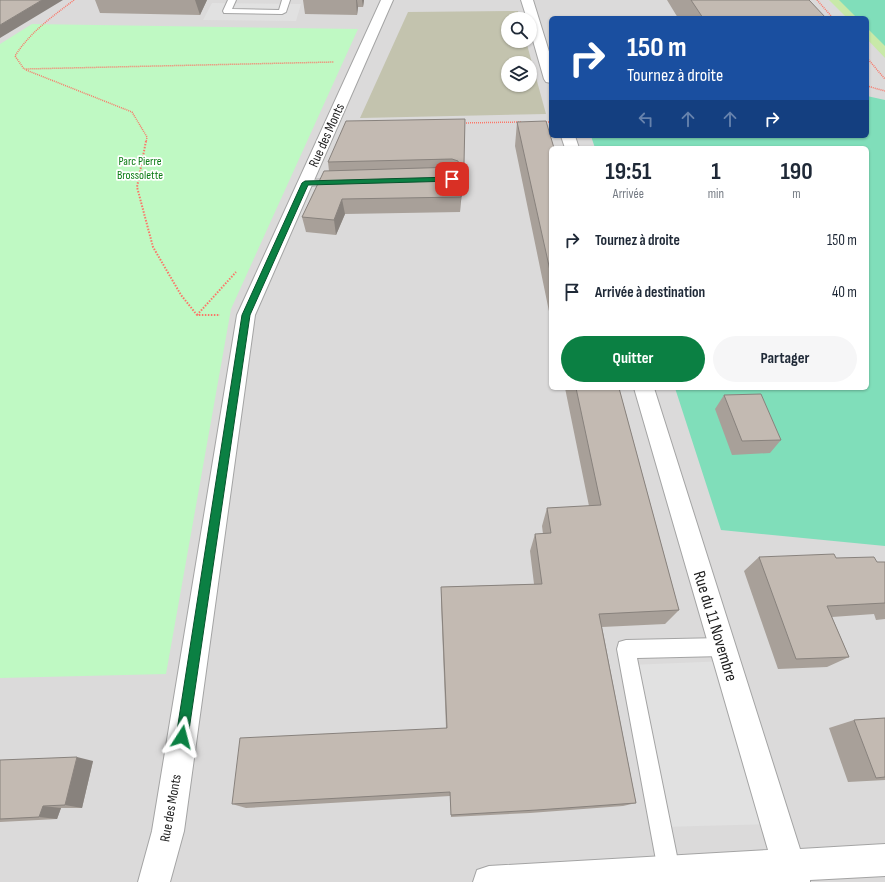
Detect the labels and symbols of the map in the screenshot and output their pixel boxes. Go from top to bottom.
street label: Rue des Monts [305,101,348,170]
park label: Parc Pierre Brossolette [117,154,163,183]
pin [435,162,469,196]
street label: Rue du 11 Novembre [689,569,741,684]
position arrow [161,716,203,758]
street label: Rue des Monts [156,773,185,843]

